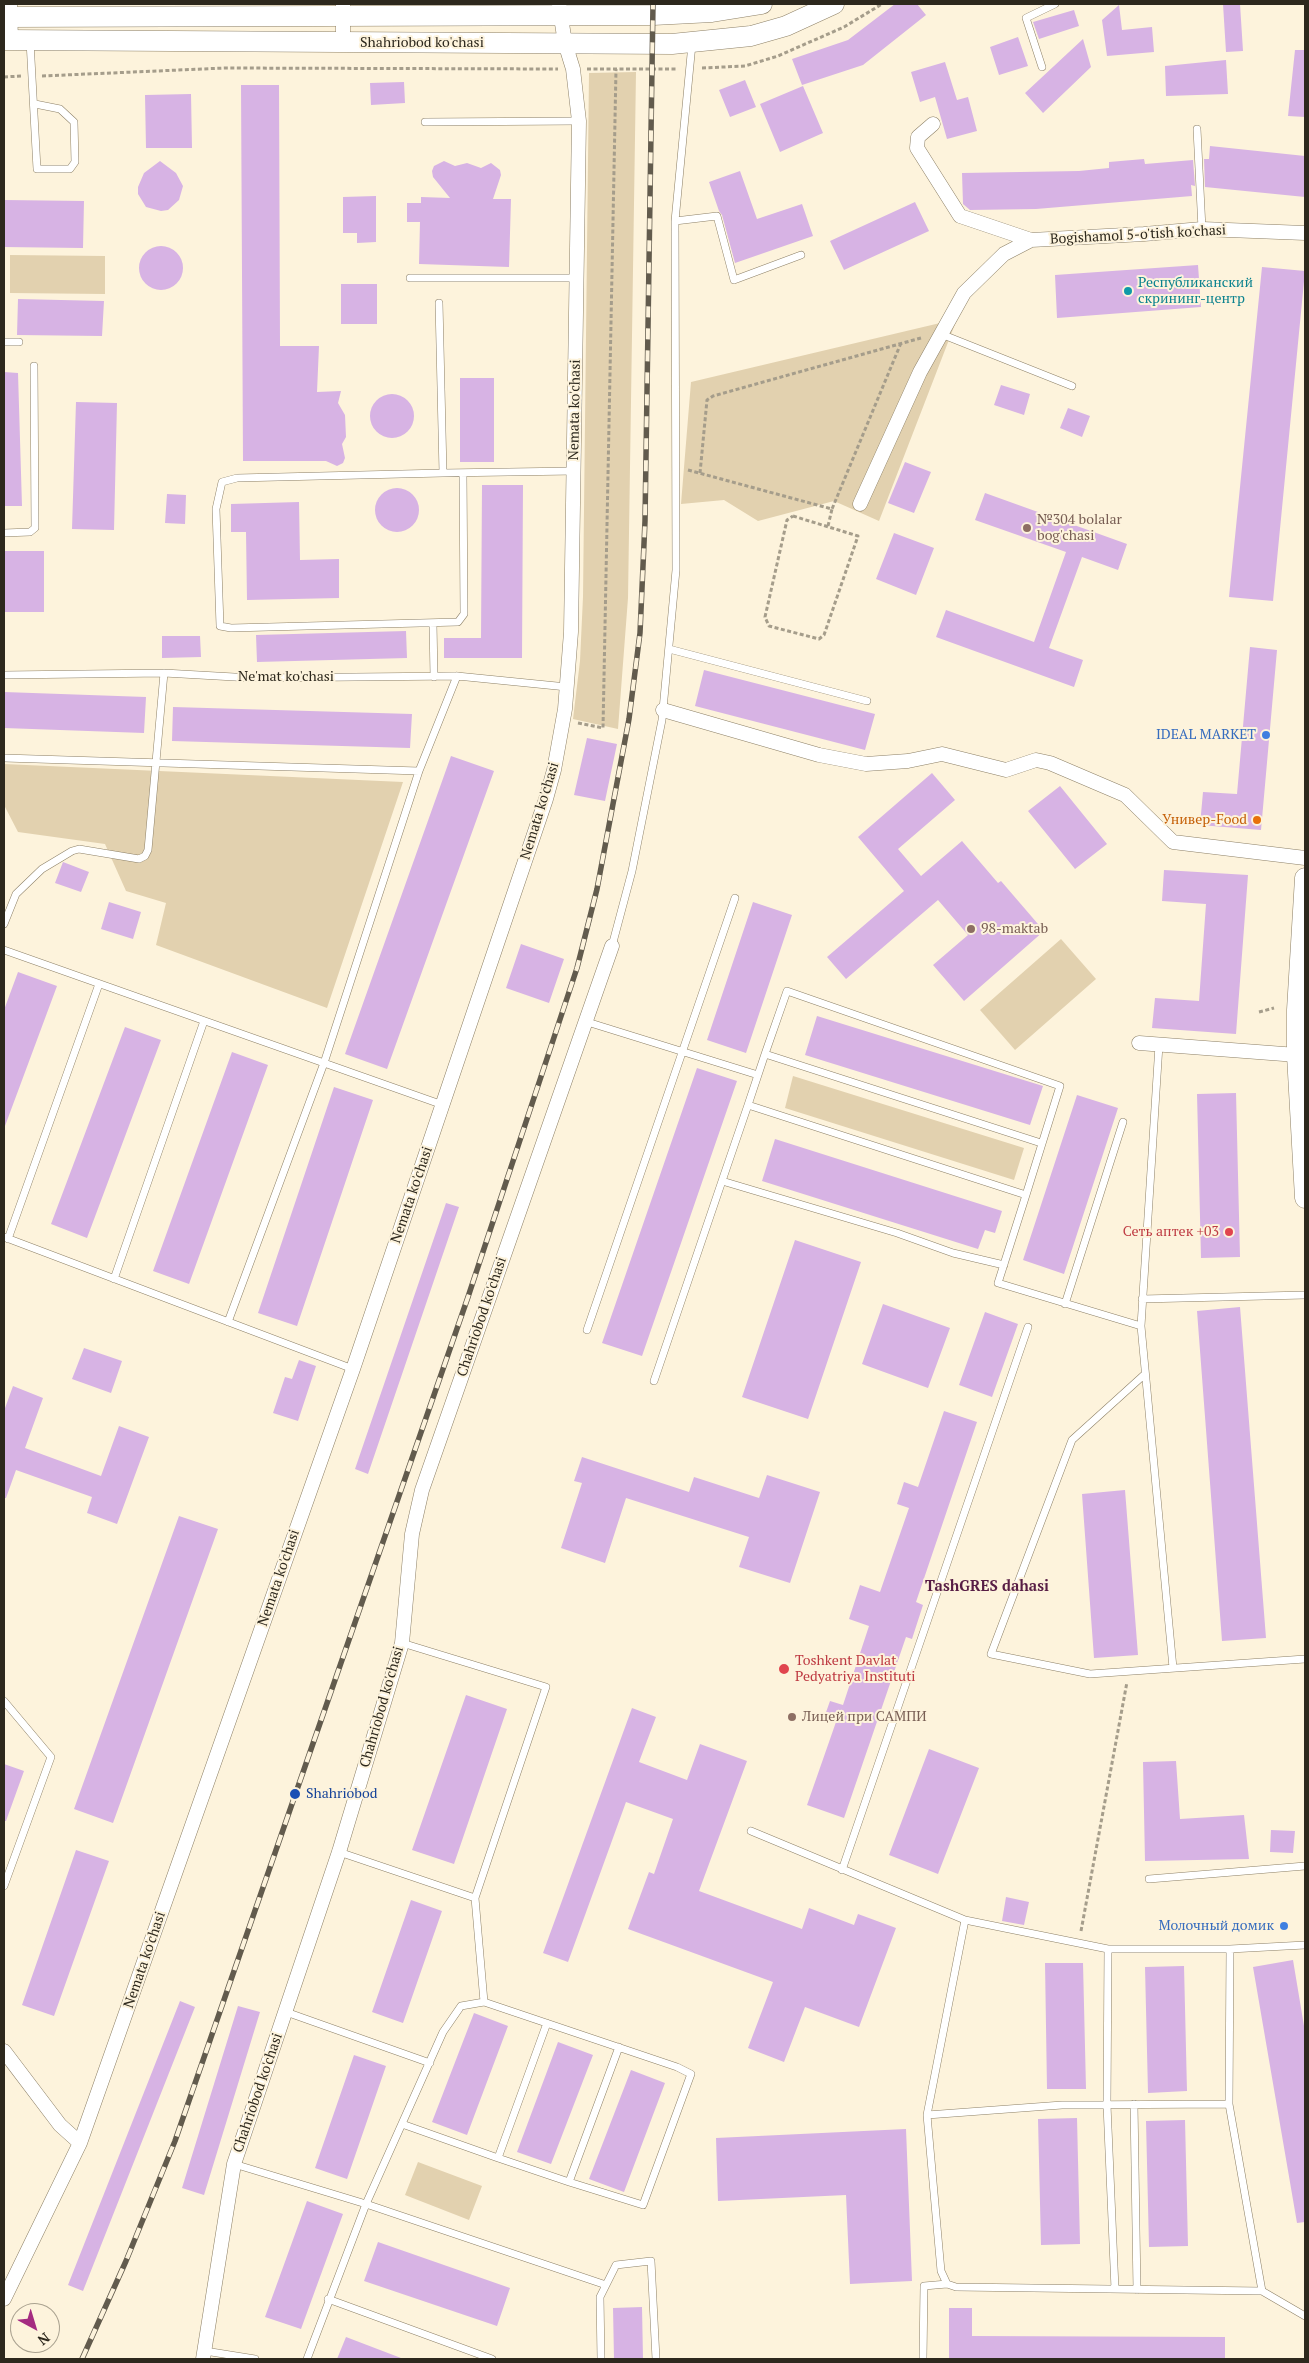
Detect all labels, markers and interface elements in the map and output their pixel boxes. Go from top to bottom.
street label: Shahriobod ko'chasi [360,35,484,51]
street label: Bogishamol 5-o'tish ko'chasi [1049,222,1227,248]
place label: Республиканский скрининг-центр [1138,275,1253,308]
marker: Республиканский скрининг-центр [1122,285,1134,297]
street label: Nemata ko'chasi [566,359,584,461]
place label: №304 bolalar bog'chasi [1037,512,1122,544]
marker: №304 bolalar bog'chasi [1021,522,1033,534]
street label: Ne'mat ko'chasi [238,669,334,685]
place label: IDEAL MARKET [1156,727,1256,743]
marker: IDEAL MARKET [1260,729,1272,741]
street label: Nemata ko'chasi [517,760,563,862]
place label: Универ-Food [1162,812,1247,828]
marker: Универ-Food [1251,814,1263,826]
place label: 98-maktab [981,921,1048,937]
marker: 98-maktab [965,923,977,935]
street label: Nemata ko'chasi [388,1145,436,1245]
place label: Сеть аптек +03 [1123,1224,1219,1240]
marker: Сеть аптек +03 [1223,1226,1235,1238]
street label: Chahriobod ko'chasi [454,1255,510,1379]
street label: Nemata ko'chasi [255,1528,303,1628]
district label: TashGRES dahasi [925,1578,1049,1596]
street label: Chahriobod ko'chasi [357,1644,407,1770]
place label: Toshkent Davlat Pedyatriya Instituti [795,1653,916,1685]
marker: Toshkent Davlat Pedyatriya Instituti [777,1662,791,1676]
place label: Лицей при САМПИ [802,1709,927,1725]
marker: Лицей при САМПИ [786,1711,798,1723]
place label: Shahriobod [306,1786,377,1802]
marker: Shahriobod [288,1787,302,1801]
street label: Nemata ko'chasi [121,1910,169,2010]
place label: Молочный домик [1158,1918,1274,1934]
marker: Молочный домик [1278,1920,1290,1932]
street label: Chahriobod ko'chasi [230,2031,286,2155]
north arrow [10,2303,60,2353]
text: N [34,2329,54,2350]

